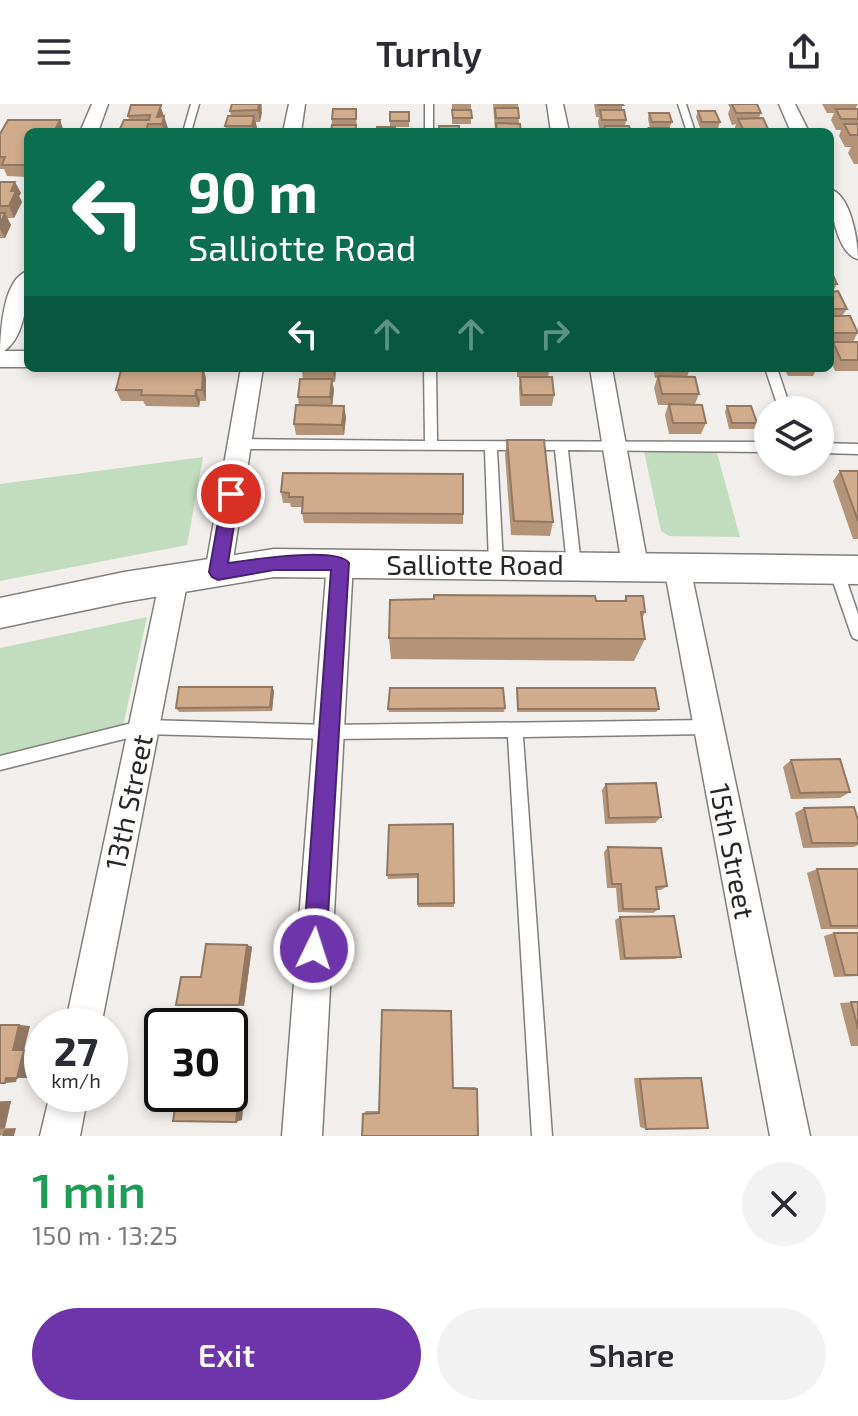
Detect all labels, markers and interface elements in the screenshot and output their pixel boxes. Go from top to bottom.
icon: menu [32,30,76,74]
icon: share [782,30,826,74]
text: Turnly [376,31,482,74]
text: 90 m [188,157,318,224]
icon: left [56,160,160,264]
text: Salliotte Road [188,225,416,268]
icon: left [281,312,325,356]
icon: ahead [365,312,409,356]
icon: ahead [449,312,493,356]
icon: right [533,312,577,356]
map controls [754,396,834,476]
button: layers [754,396,834,476]
pin [197,460,265,528]
icon: arrive [209,472,253,516]
street label: Salliotte Road [386,547,564,581]
street label: 13th Street [97,731,159,873]
street label: 15th Street [703,780,763,922]
position arrow [272,907,356,991]
speed limit sign: 30 [144,1008,248,1112]
text: 27 [54,1026,98,1074]
text: km/h [51,1068,101,1092]
text: 1 min [32,1160,146,1218]
button: close [742,1162,826,1246]
text: 150 m · 13:25 [32,1219,178,1250]
button: Exit [32,1308,421,1400]
button: Share [437,1308,826,1400]

